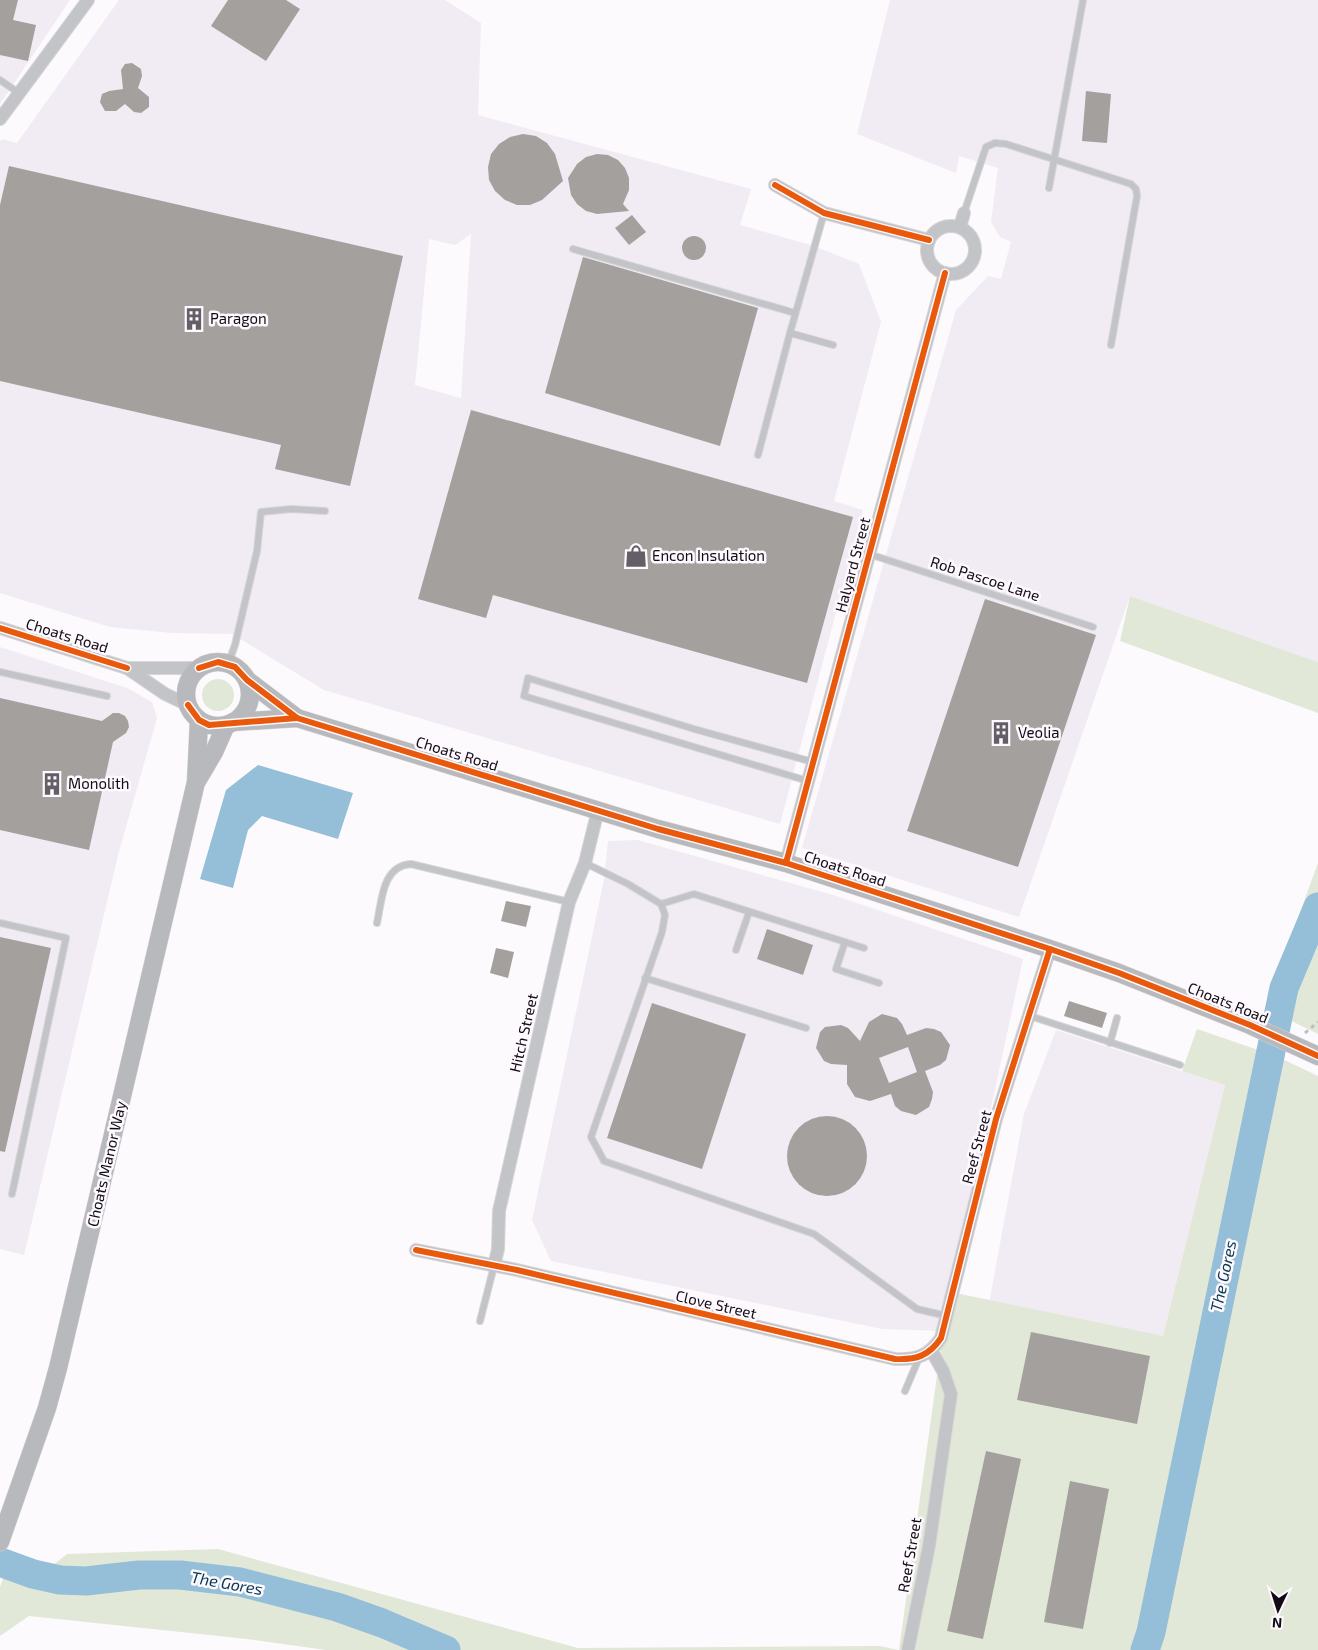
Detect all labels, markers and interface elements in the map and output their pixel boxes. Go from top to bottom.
building icon: Paragon [181,306,207,332]
place label: Paragon [210,309,267,327]
street label: Halyard Street [831,515,873,614]
shop icon: Encon Insulation [623,543,649,569]
place label: Encon Insulation [652,546,765,564]
street label: Rob Pascoe Lane [928,552,1042,604]
street label: Choats Road [24,614,111,656]
building icon: Veolia [988,720,1014,746]
place label: Veolia [1018,723,1060,741]
street label: Choats Road [414,732,501,774]
building icon: Monolith [39,771,65,797]
place label: Monolith [68,774,130,792]
street label: Choats Road [802,846,889,890]
street label: Choats Road [1185,978,1271,1026]
street label: Hitch Street [505,991,541,1074]
street label: Choats Manor Way [83,1099,129,1228]
street label: Reef Street [958,1108,995,1186]
water label: The Gores [1206,1238,1239,1313]
street label: Clove Street [674,1286,759,1322]
street label: Reef Street [894,1516,925,1594]
water label: The Gores [190,1567,264,1598]
north arrow [1253,1585,1303,1635]
text: N [1271,1615,1283,1632]

